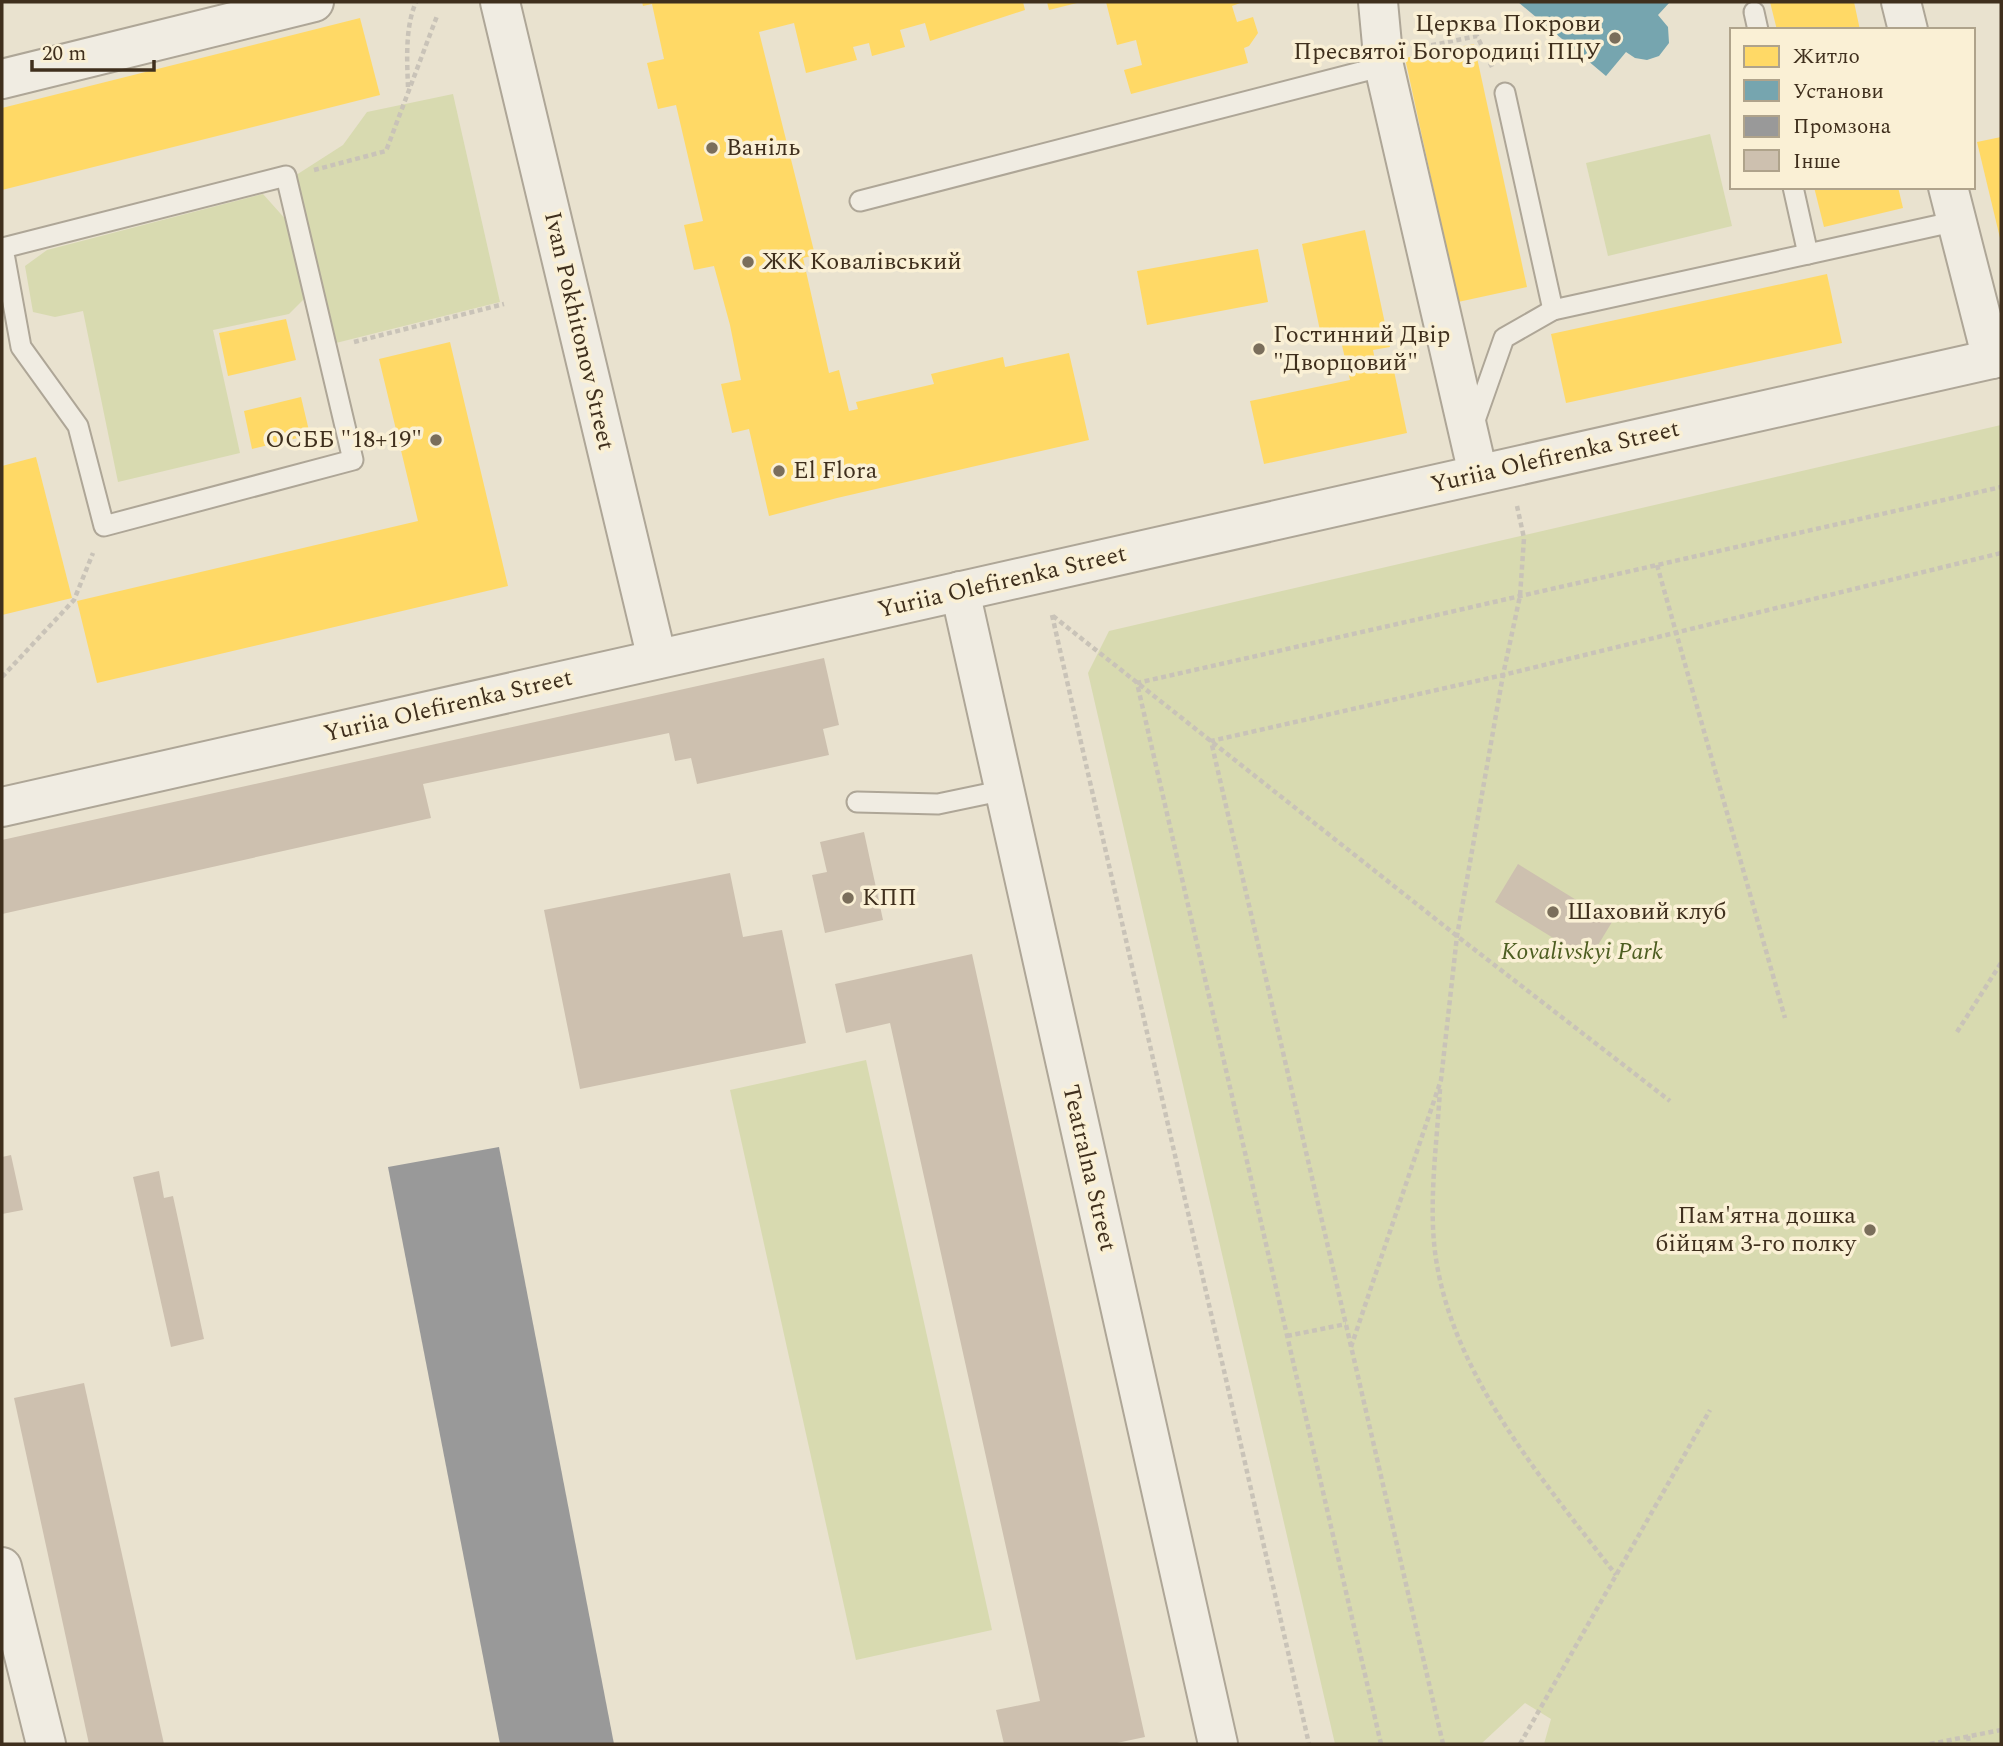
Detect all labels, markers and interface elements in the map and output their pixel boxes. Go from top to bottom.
place label: Церква Покрови Пресвятої Богородиці ПЦУ [1293,6,1601,70]
scale bar [32,28,154,72]
legend [1730,28,1975,189]
marker: Церква Покрови Пресвятої Богородиці ПЦУ [1607,30,1623,46]
text: 20 m [42,38,86,70]
text: Житло [1793,41,1860,73]
text: Установи [1793,76,1884,108]
text: Промзона [1793,111,1892,143]
place label: Ваніль [726,130,800,166]
marker: Ваніль [704,140,720,156]
text: Інше [1793,146,1841,178]
street label: Ivan Pokhitonov Street [534,208,624,454]
place label: ЖК Ковалівський [762,244,962,280]
marker: ЖК Ковалівський [740,254,756,270]
place label: Гостинний Двір "Дворцовий" [1273,317,1450,381]
marker: Гостинний Двір "Дворцовий" [1251,341,1267,357]
street label: Yuriia Olefirenka Street [1427,411,1683,503]
place label: ОСББ "18+19" [265,422,422,458]
marker: ОСББ "18+19" [428,432,444,448]
place label: El Flora [793,453,878,489]
marker: El Flora [771,463,787,479]
street label: Yuriia Olefirenka Street [874,536,1130,628]
street label: Yuriia Olefirenka Street [320,660,576,752]
place label: КПП [862,880,917,916]
marker: КПП [840,890,856,906]
place label: Шаховий клуб [1567,894,1726,930]
marker: Шаховий клуб [1545,904,1561,920]
park label: Kovalivskyi Park [1501,934,1663,970]
street label: Teatralna Street [1052,1081,1126,1255]
place label: Пам'ятна дошка бійцям 3-го полку [1656,1198,1857,1262]
marker: Пам'ятна дошка бійцям 3-го полку [1862,1222,1878,1238]

